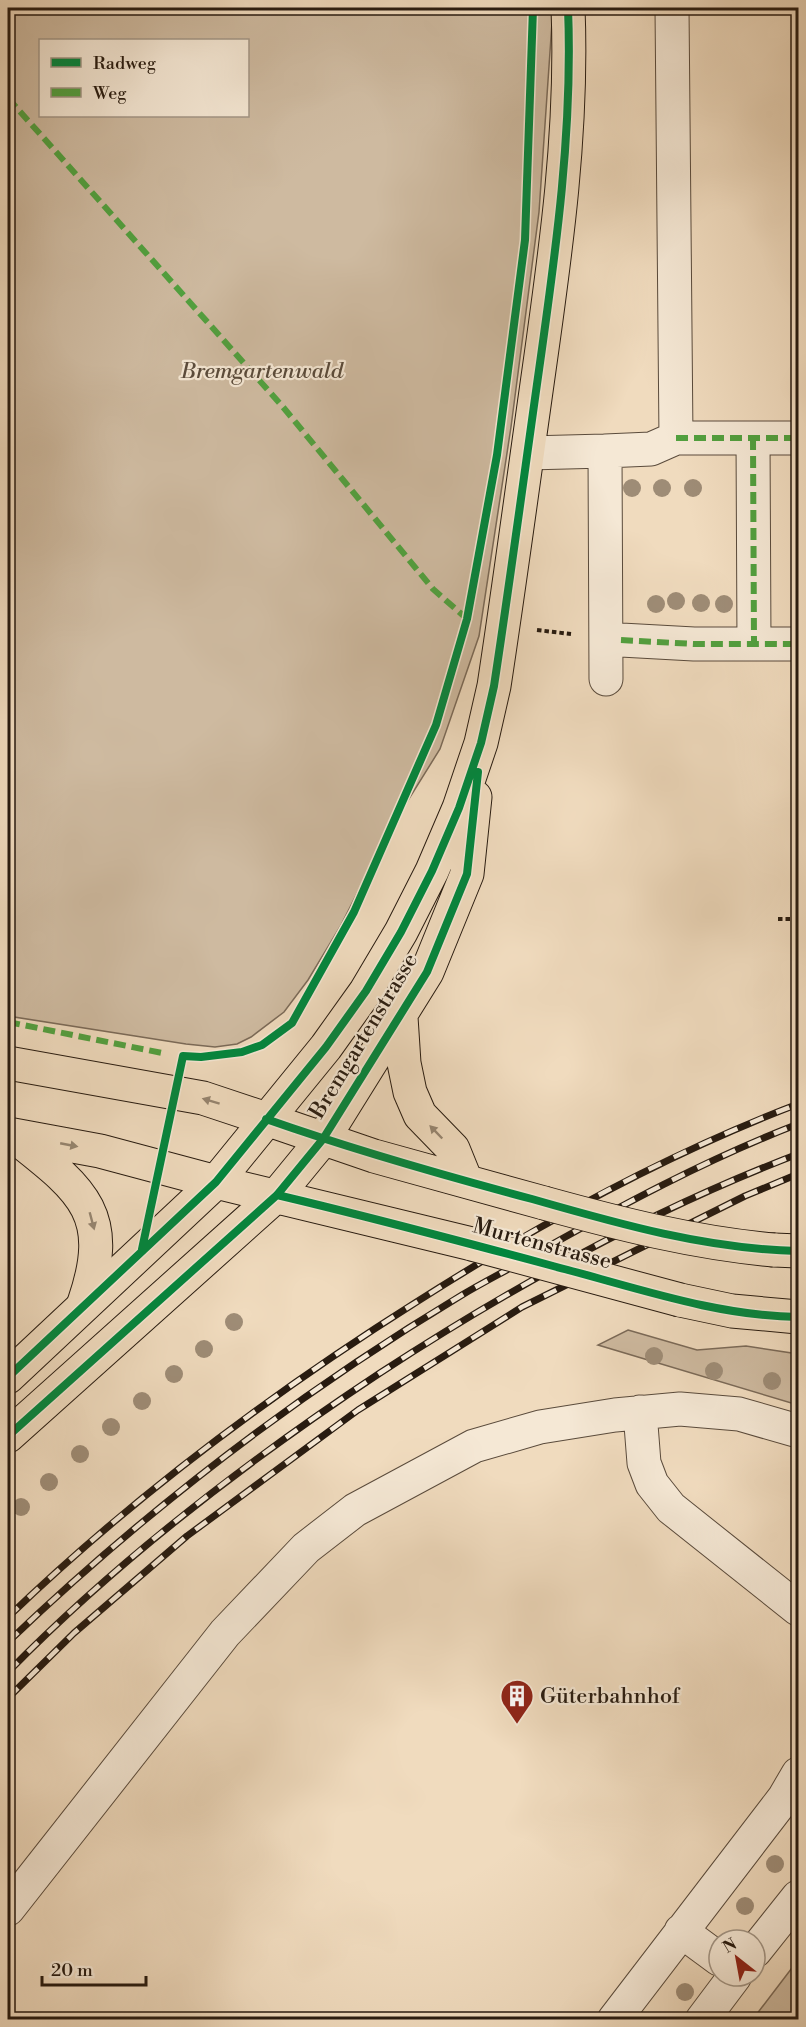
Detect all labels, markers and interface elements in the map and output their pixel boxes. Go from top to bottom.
legend [39,39,249,117]
text: Radweg [93,52,157,75]
text: Weg [92,82,127,105]
park label: Bremgartenwald [180,358,345,385]
street label: Bremgartenstrasse [303,948,424,1124]
one-way arrow [202,1096,220,1105]
one-way arrow [430,1125,444,1139]
one-way arrow [60,1141,79,1150]
one-way arrow [87,1212,97,1231]
street label: Murtenstrasse [470,1213,614,1275]
building icon: Güterbahnhof [499,1678,535,1725]
place label: Güterbahnhof [540,1683,681,1710]
north arrow [707,1928,767,1988]
text: N [719,1934,741,1958]
scale bar [42,1949,146,1987]
text: 20 m [51,1959,93,1982]

